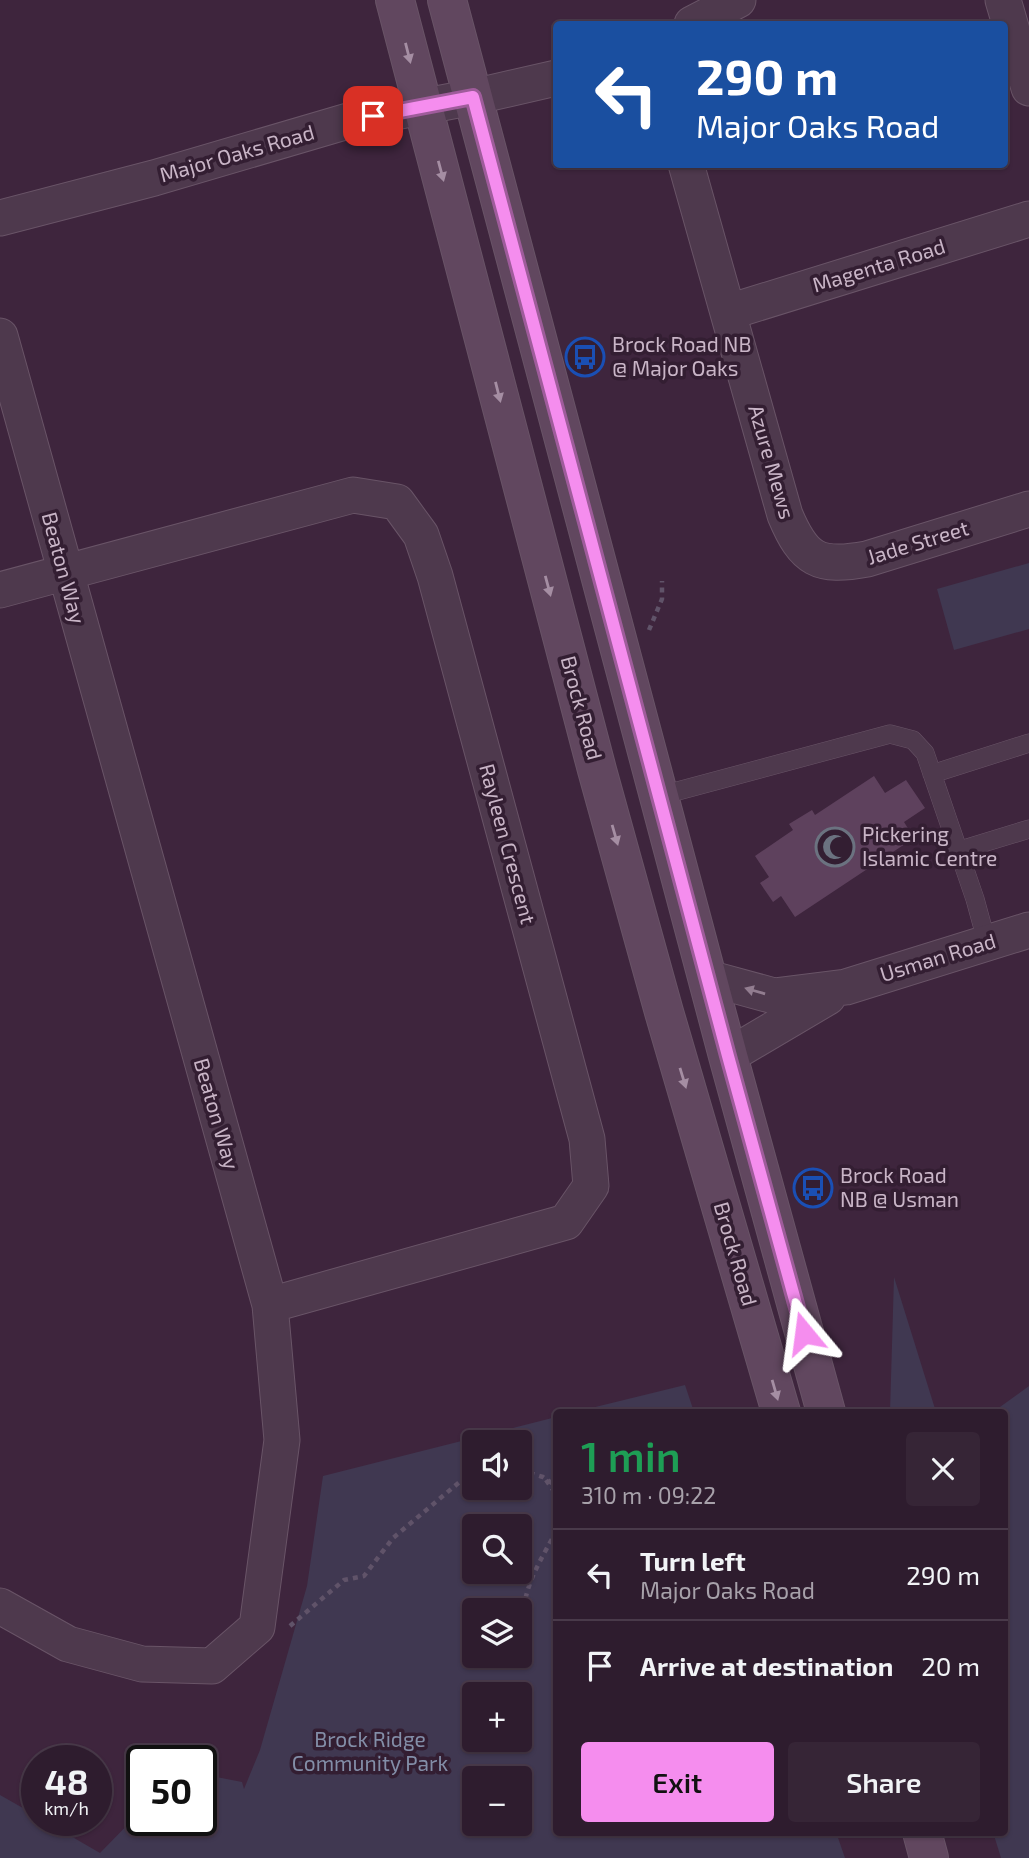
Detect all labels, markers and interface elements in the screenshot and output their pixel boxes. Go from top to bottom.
one-way arrow [403,42,414,64]
text: 290 m [696,46,838,105]
icon: left [581,49,672,140]
pin [343,86,403,146]
icon: arrive [354,97,392,135]
text: Major Oaks Road [696,106,939,144]
street label: Major Oaks Road [156,119,317,188]
one-way arrow [436,160,447,182]
street label: Magenta Road [809,232,948,297]
place label: Brock Road NB @ Major Oaks [612,331,751,381]
bus stop icon: Brock Road NB @ Major Oaks [564,336,606,378]
one-way arrow [493,381,504,403]
street label: Azure Mews [744,402,801,522]
street label: Beaton Way [38,509,91,626]
street label: Jade Street [864,514,971,569]
one-way arrow [543,576,554,598]
street label: Brock Road [557,653,608,762]
street label: Rayleen Crescent [475,761,542,927]
place label: Pickering Islamic Centre [862,821,997,870]
one-way arrow [611,825,621,846]
mosque icon: Pickering Islamic Centre [814,826,856,868]
street label: Usman Road [877,927,999,986]
one-way arrow [744,985,766,996]
street label: Beaton Way [190,1055,245,1172]
one-way arrow [679,1068,689,1089]
place label: Brock Road NB @ Usman [840,1162,959,1211]
bus stop icon: Brock Road NB @ Usman [792,1167,834,1209]
street label: Brock Road [710,1199,763,1308]
position arrow [767,1296,841,1370]
one-way arrow [770,1380,780,1401]
map controls [462,1430,532,1836]
button: sound [462,1430,532,1500]
text: 1 min [581,1430,681,1480]
button: close [906,1432,980,1506]
text: 310 m · 09:22 [581,1481,716,1509]
button: search [462,1514,532,1584]
text: Turn left [640,1545,746,1576]
icon: left [581,1556,619,1594]
text: 290 m [906,1559,980,1590]
text: Major Oaks Road [640,1576,815,1604]
button: layers [462,1598,532,1668]
icon: arrive [581,1647,619,1685]
text: Arrive at destination [640,1650,893,1681]
text: 20 m [921,1650,980,1681]
button: + [462,1682,532,1752]
park label: Brock Ridge Community Park [292,1726,448,1775]
button: Exit [581,1742,774,1822]
button: Share [788,1742,980,1822]
speed limit sign: 50 [126,1745,217,1836]
text: 48 [44,1760,89,1802]
button: − [462,1766,532,1836]
text: km/h [44,1797,89,1819]

